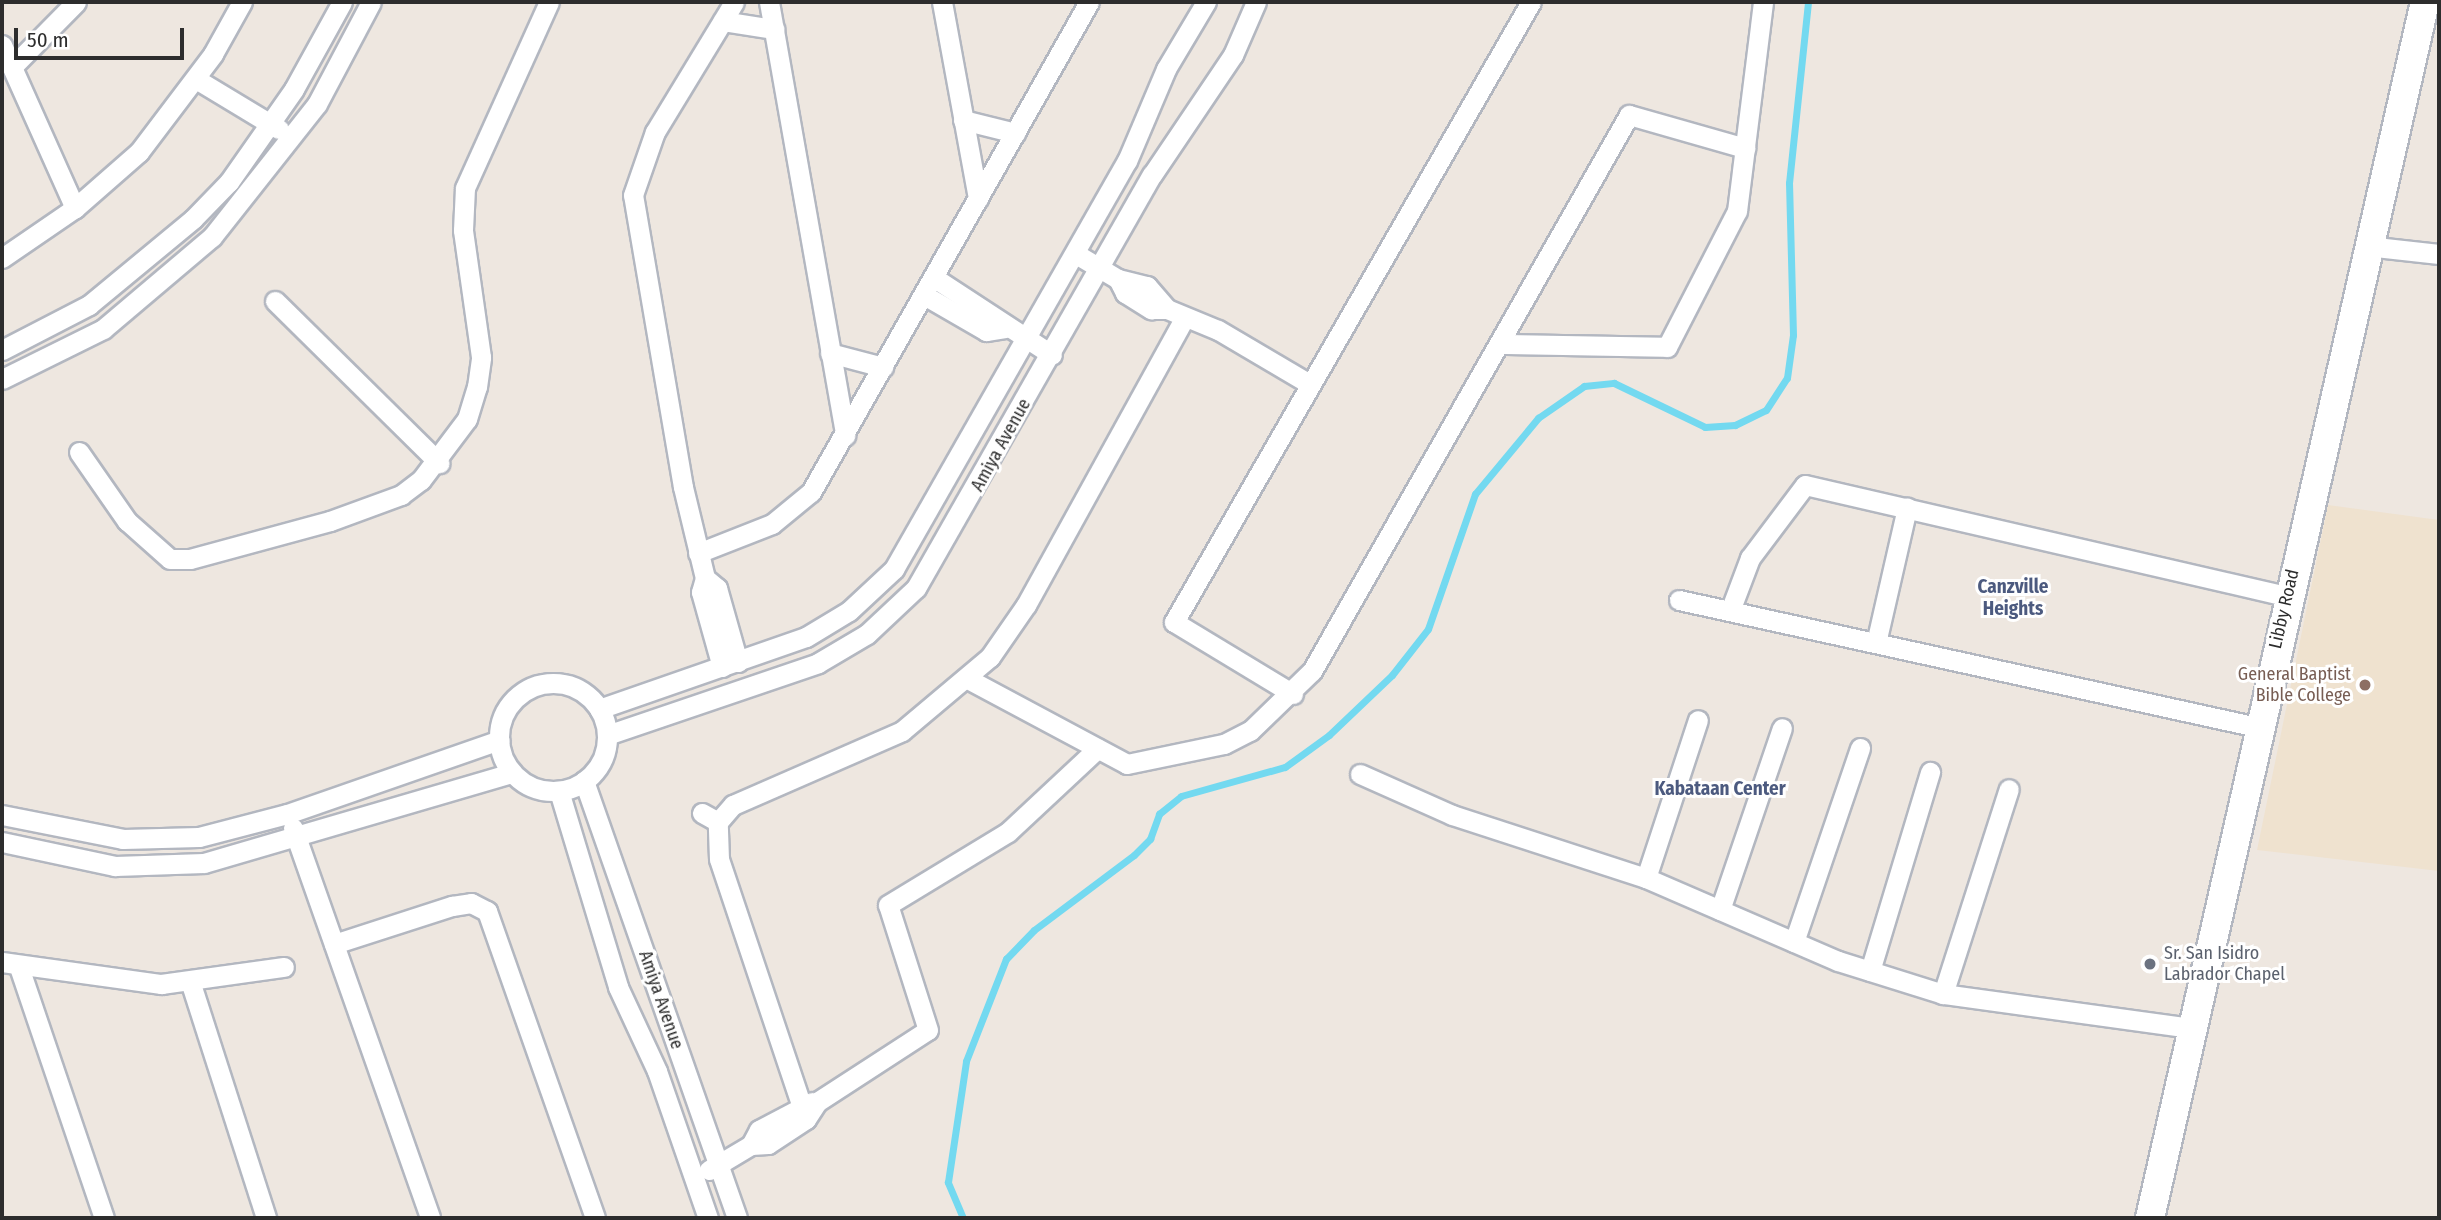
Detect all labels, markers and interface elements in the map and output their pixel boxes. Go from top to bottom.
scale bar [18,14,187,58]
text: 50 m [27,27,69,53]
street label: Amiya Avenue [967,395,1035,495]
street label: Libby Road [2264,567,2304,651]
district label: Canzville Heights [1978,576,2048,620]
place label: General Baptist Bible College [2238,664,2351,706]
marker: General Baptist Bible College [2357,677,2373,693]
district label: Kabataan Center [1654,778,1786,800]
place label: Sr. San Isidro Labrador Chapel [2164,943,2285,986]
street label: Amiya Avenue [634,948,688,1052]
marker: Sr. San Isidro Labrador Chapel [2142,956,2158,972]

